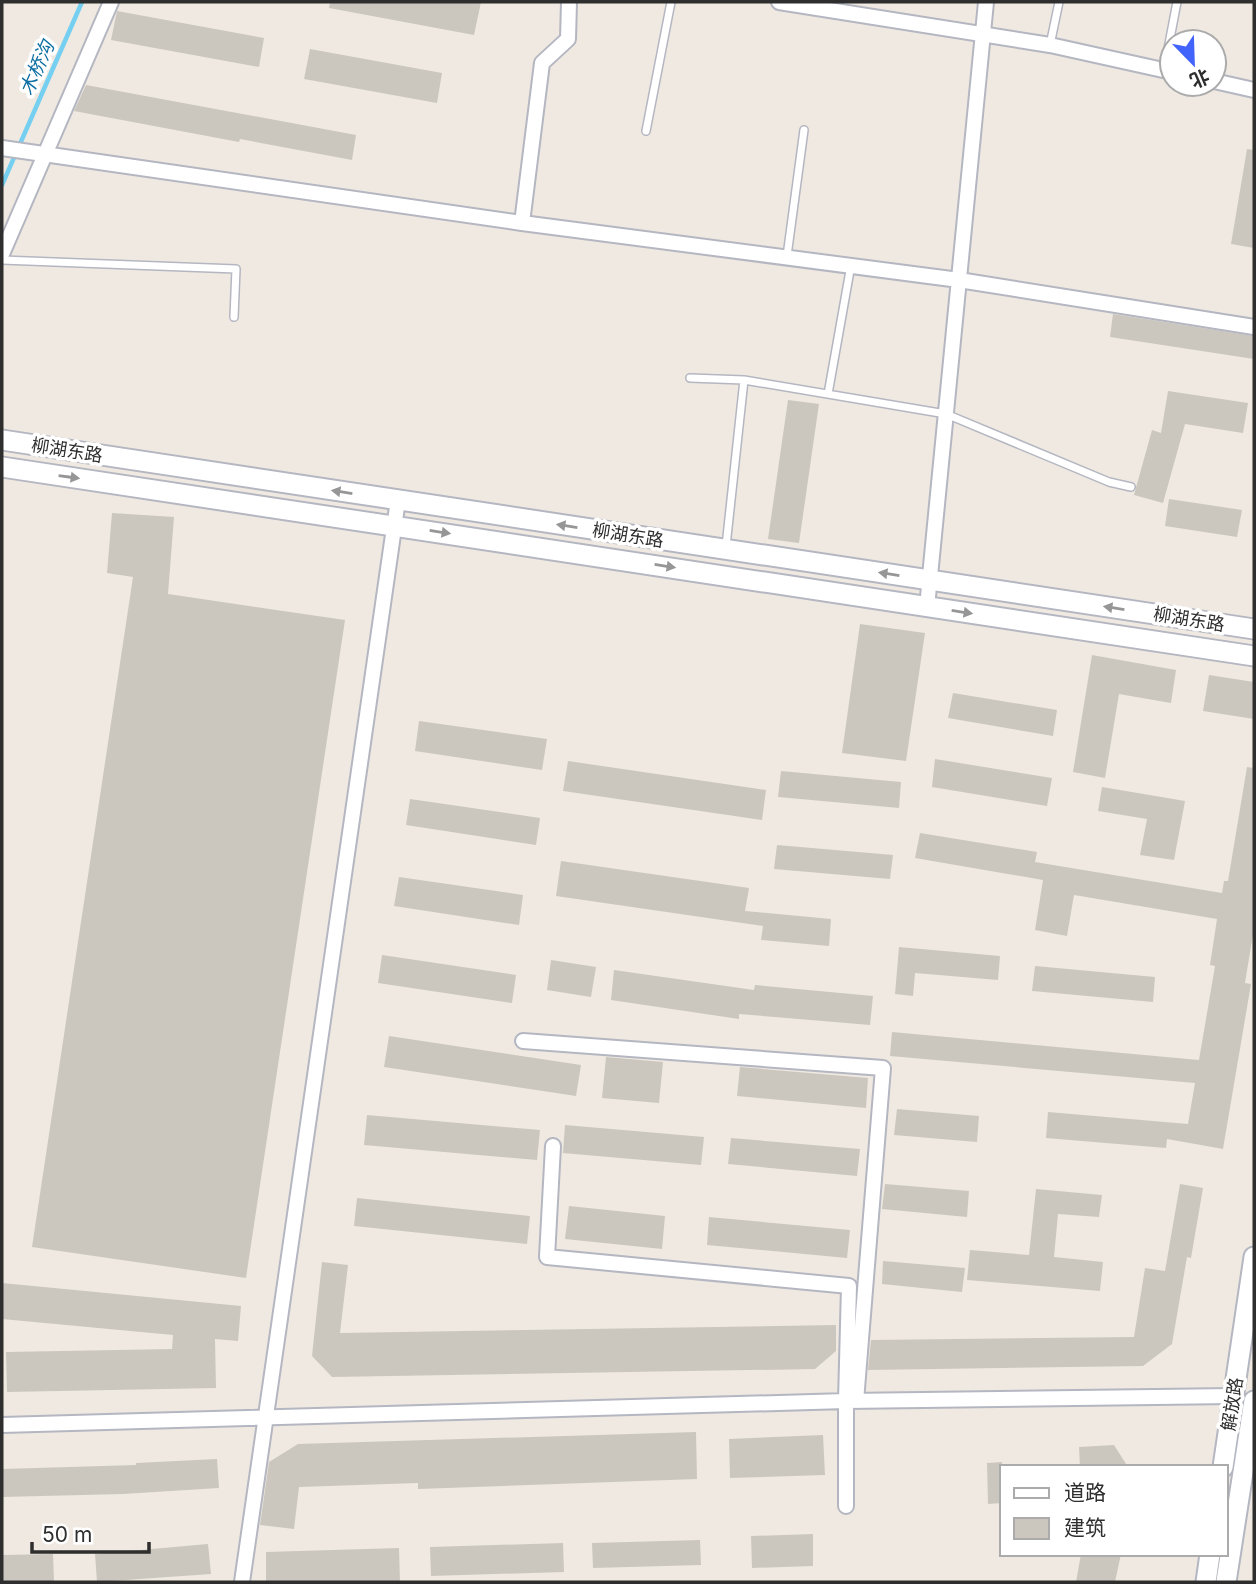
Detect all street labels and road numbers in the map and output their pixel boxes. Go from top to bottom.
street label: 柳湖东路 [30,434,104,466]
street label: 柳湖东路 [591,519,665,551]
street label: 柳湖东路 [1152,603,1226,635]
street label: 解放路 [1217,1376,1247,1432]

